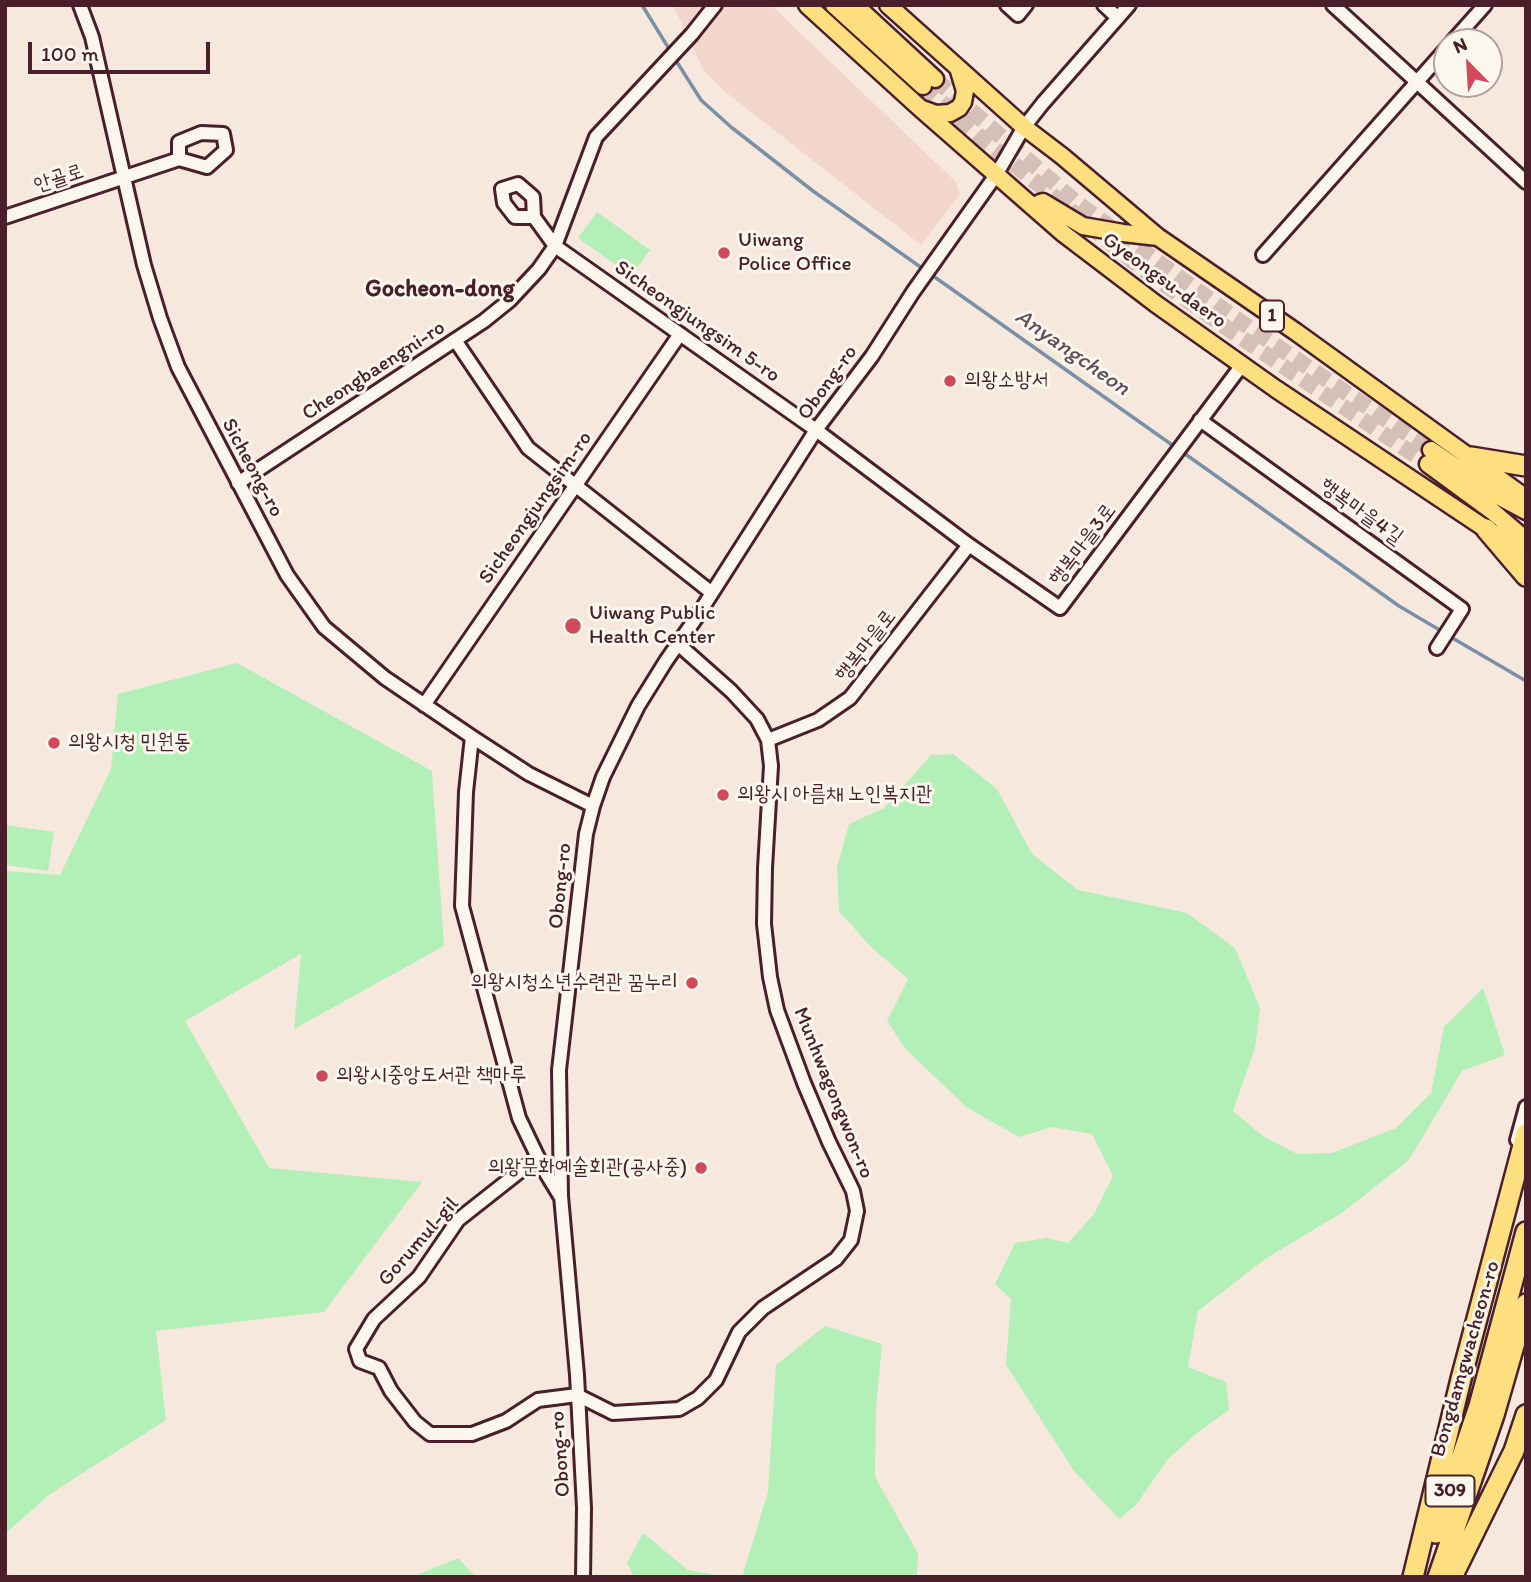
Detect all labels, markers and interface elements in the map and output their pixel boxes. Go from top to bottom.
scale bar [32,28,214,72]
north arrow [1433,28,1503,98]
text: N [1450,32,1471,58]
text: 100 m [41,41,99,66]
street label: 안골로 [31,159,87,199]
street label: Gyeongsu-daero [1097,227,1231,335]
place label: Uiwang Police Office [738,228,852,278]
marker: Uiwang Police Office [716,245,732,261]
street label: Sicheongjungsim 5-ro [609,255,785,389]
district label: Gocheon-dong [365,276,515,304]
road number: 1 [1260,300,1284,332]
water label: Anyangcheon [1009,303,1135,403]
street label: Cheongbaengni-ro [298,315,450,427]
street label: Obong-ro [792,341,864,425]
place label: 의왕소방서 [964,368,1048,394]
marker: 의왕소방서 [942,373,958,389]
street label: Sicheong-ro [215,414,289,522]
street label: Sicheongjungsim-ro [474,427,598,589]
street label: 행복마을4길 [1314,473,1408,551]
street label: 행복마을3로 [1044,499,1122,591]
place label: Uiwang Public Health Center [589,601,715,651]
street label: 행복마을로 [830,605,902,687]
marker: Uiwang Public Health Center [563,616,583,636]
place label: 의왕시청 민원동 [68,730,191,756]
marker: 의왕시청 민원동 [46,735,62,751]
place label: 의왕시 아름채 노인복지관 [737,782,932,808]
marker: 의왕시 아름채 노인복지관 [715,787,731,803]
street label: Obong-ro [544,842,578,930]
place label: 의왕시청소년수련관 꿈누리 [470,970,678,996]
marker: 의왕시청소년수련관 꿈누리 [684,975,700,991]
street label: Munhwagongwon-ro [787,1004,879,1182]
place label: 의왕시중앙도서관 책마루 [336,1063,527,1089]
marker: 의왕시중앙도서관 책마루 [314,1068,330,1084]
place label: 의왕문화예술회관(공사중) [487,1155,687,1181]
marker: 의왕문화예술회관(공사중) [693,1160,709,1176]
street label: Gorumul-gil [373,1192,465,1292]
street label: Bongdamgwacheon-ro [1426,1258,1506,1460]
street label: Obong-ro [545,1410,577,1498]
road number: 309 [1426,1476,1474,1506]

